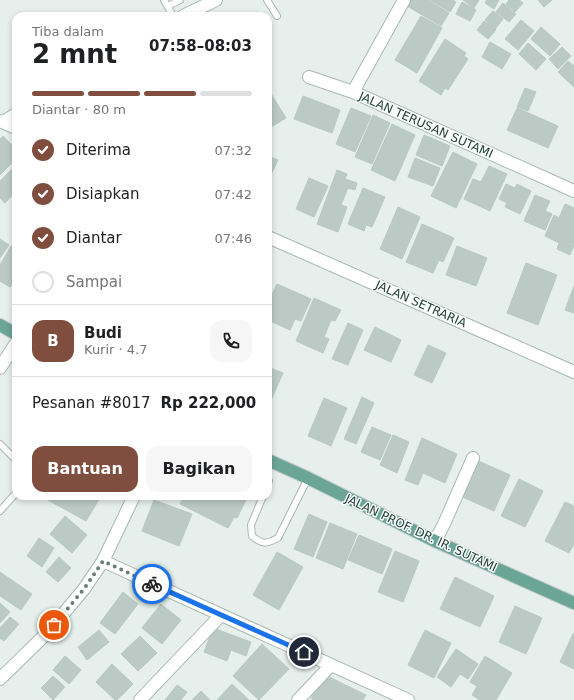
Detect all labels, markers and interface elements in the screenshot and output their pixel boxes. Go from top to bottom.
text: Tiba dalam [32,24,104,39]
text: 07:58–08:03 [149,37,252,55]
text: 2 mnt [32,39,117,69]
street label: JALAN TERUSAN SUTAMI [356,89,495,161]
text: Diantar · 80 m [32,102,126,117]
icon: check [32,139,54,161]
text: Diterima [66,141,131,159]
text: 07:32 [215,143,252,158]
icon: check [32,183,54,205]
text: Disiapkan [66,185,140,203]
text: 07:42 [215,187,252,202]
icon: check [32,227,54,249]
text: Diantar [66,229,122,247]
text: 07:46 [215,231,252,246]
text: Sampai [66,273,122,291]
street label: JALAN SETRARIA [372,277,469,331]
button: phone [210,320,252,362]
text: Budi [84,324,122,342]
text: B [47,332,59,350]
text: Kurir · 4.7 [84,342,148,357]
text: Pesanan #8017 [32,394,150,412]
text: Rp 222,000 [160,394,256,412]
button: Bantuan [32,446,138,492]
button: Bagikan [146,446,252,492]
street label: JALAN PROF. DR. IR. SUTAMI [342,491,499,574]
courier [132,564,172,604]
icon: bike [141,573,163,595]
pin [37,608,71,642]
icon: bag [43,614,65,636]
pin [287,635,321,669]
icon: home [293,641,315,663]

